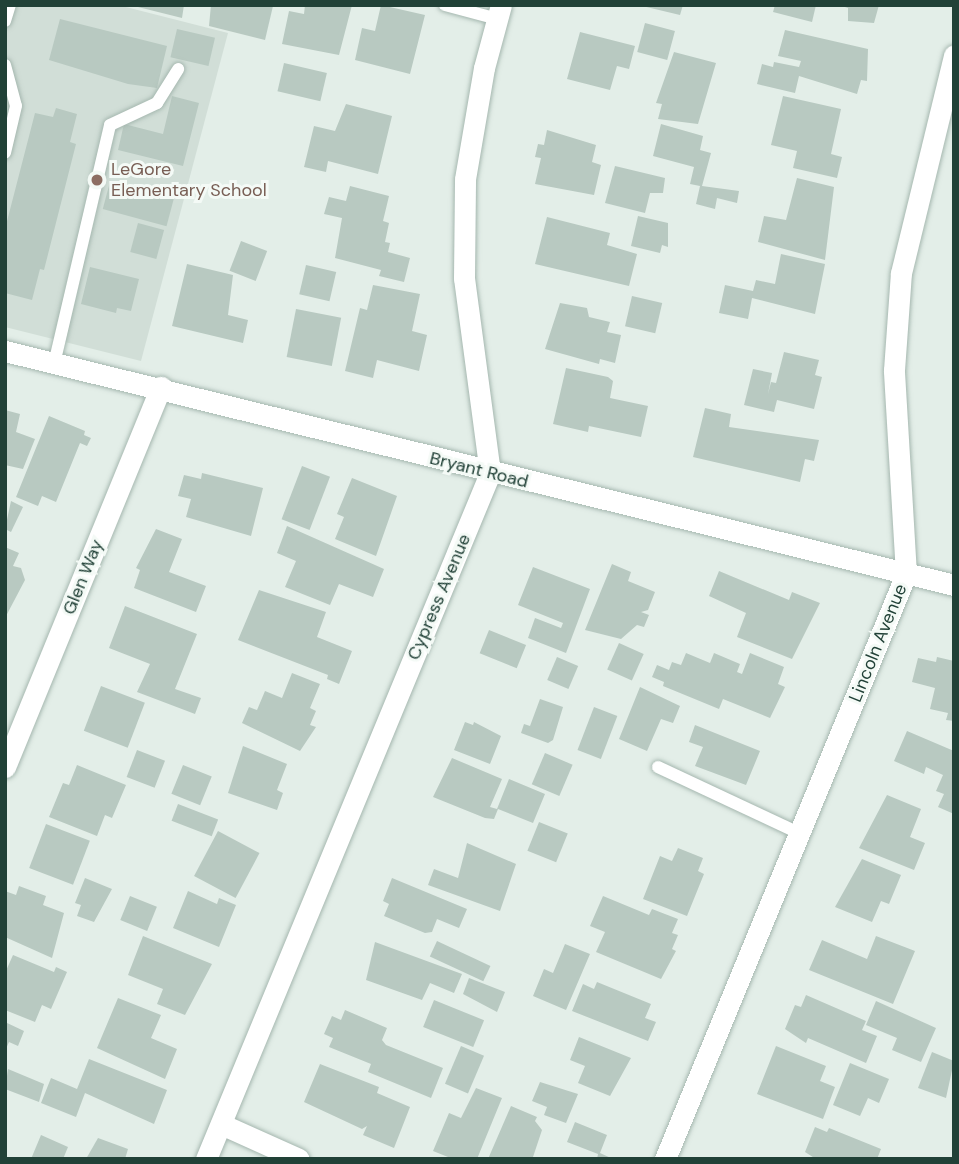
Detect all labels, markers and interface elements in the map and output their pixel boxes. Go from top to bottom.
place label: LeGore Elementary School [111,159,267,202]
marker: LeGore Elementary School [89,172,105,188]
street label: Bryant Road [427,447,531,493]
street label: Cypress Avenue [403,531,475,663]
street label: Glen Way [58,536,108,618]
street label: Lincoln Avenue [844,581,912,705]

